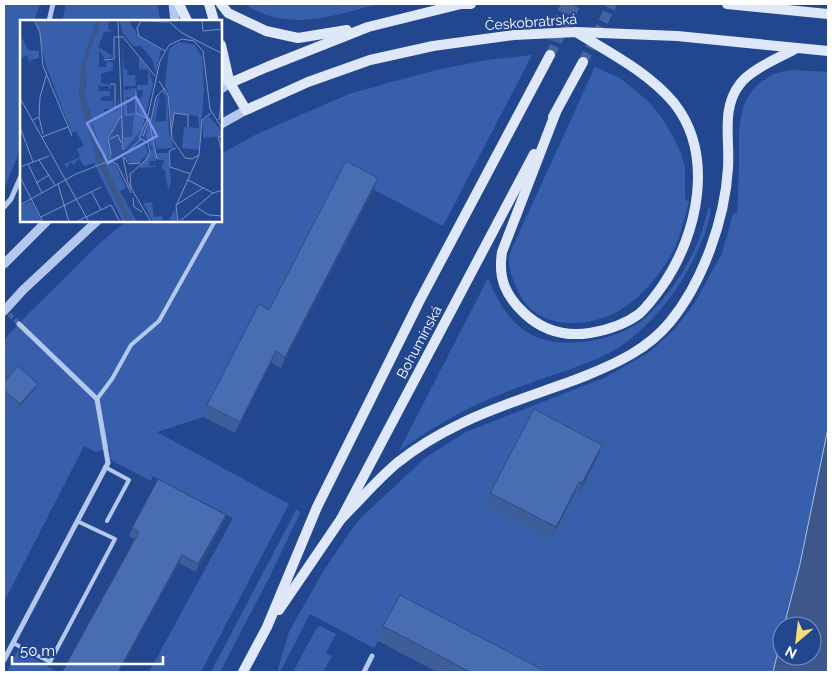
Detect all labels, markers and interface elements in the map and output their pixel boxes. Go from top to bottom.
street label: Českobratrská [484,9,578,33]
inset map [20,20,222,222]
street label: Bohumínská [393,303,445,381]
north arrow [772,616,822,666]
scale bar [12,634,164,666]
text: 50 m [20,642,55,660]
text: N [782,643,799,662]

